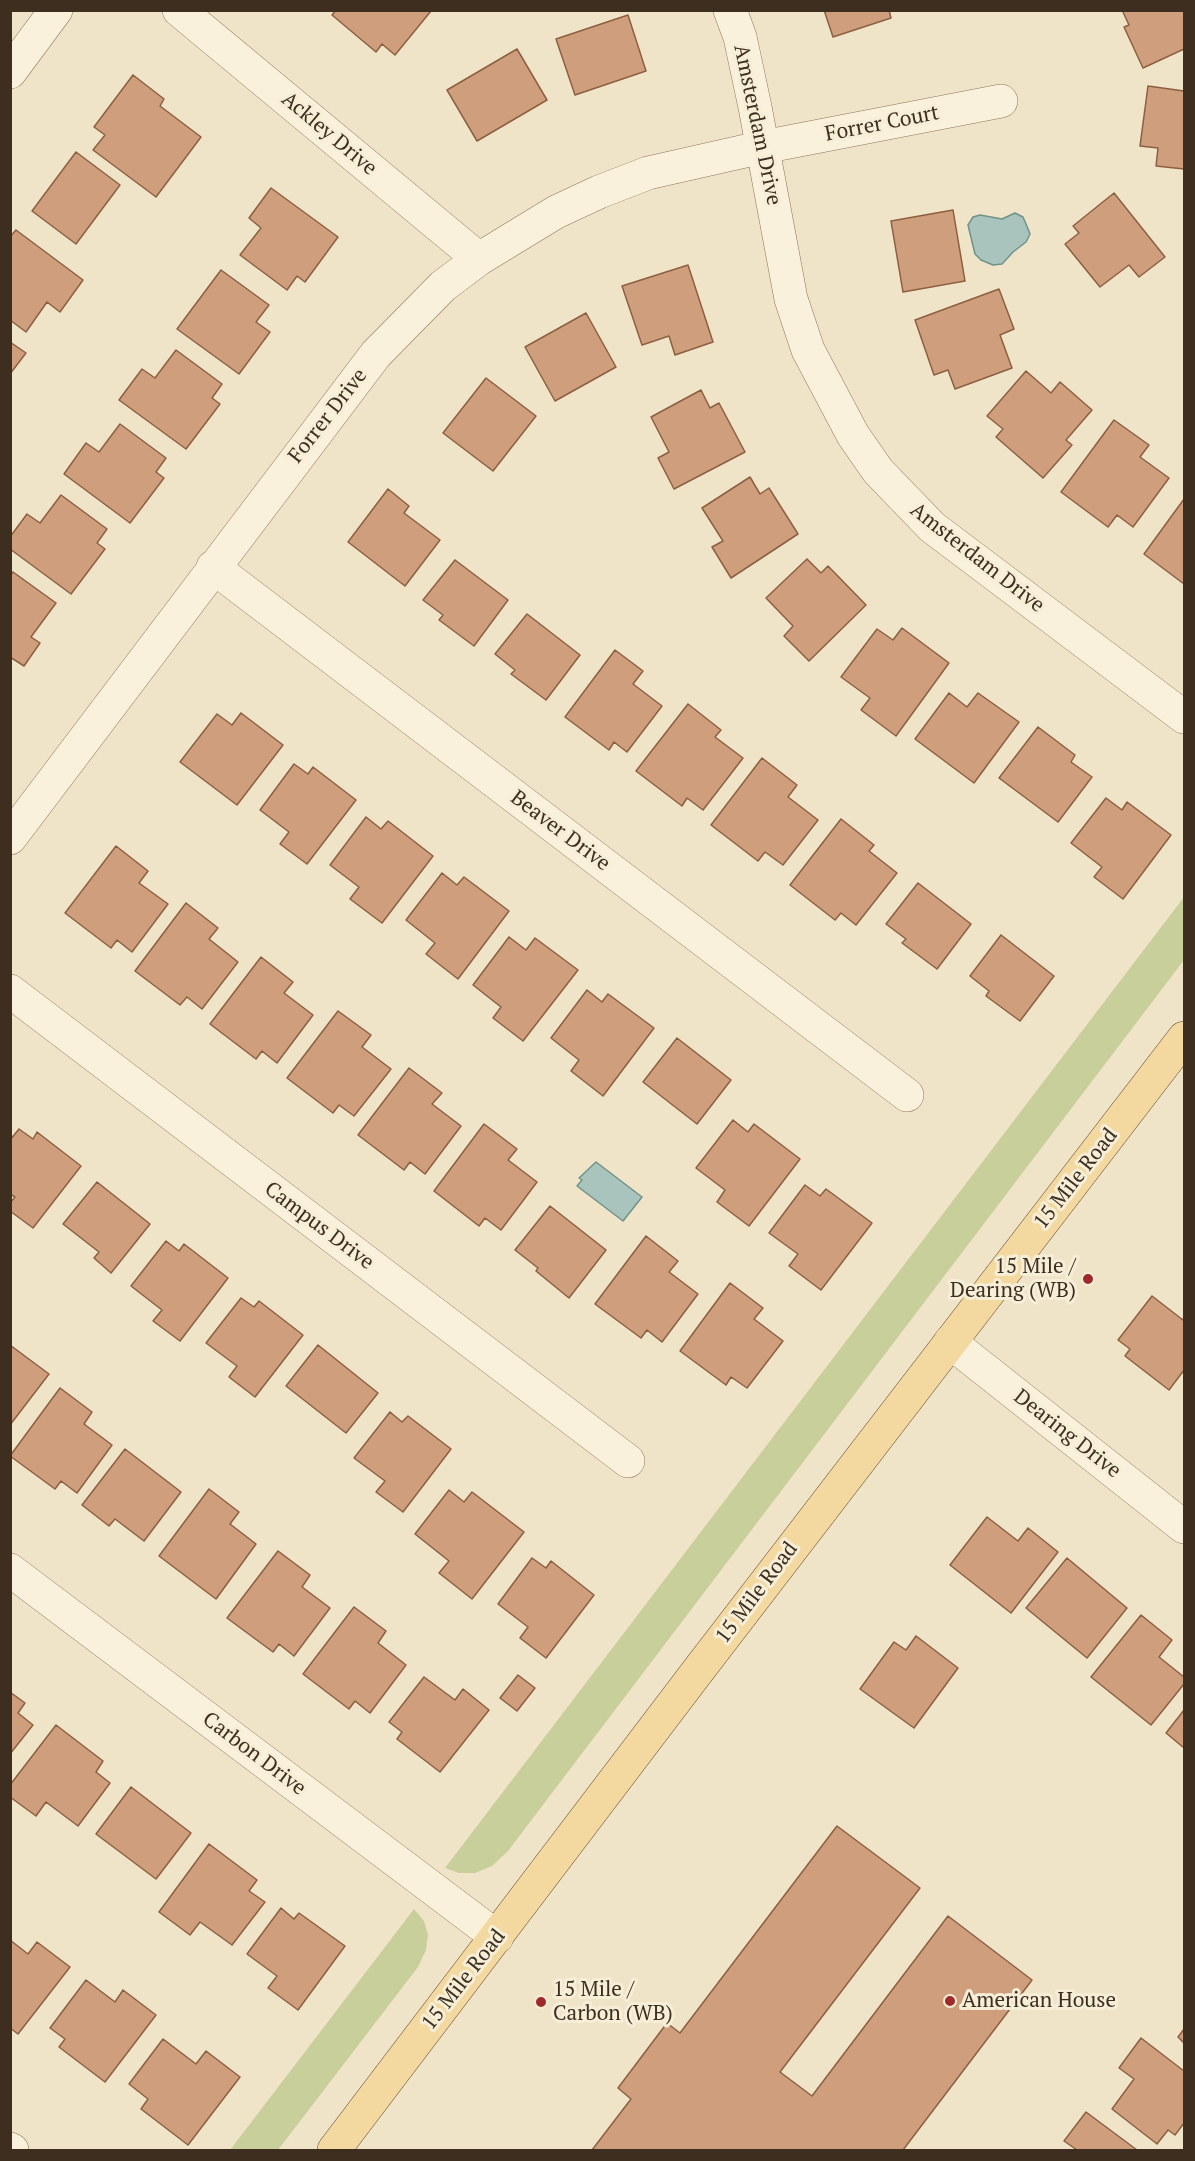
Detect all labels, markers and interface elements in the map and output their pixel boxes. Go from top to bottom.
street label: Amsterdam Drive [728,42,786,208]
street label: Ackley Drive [276,87,382,181]
street label: Forrer Court [823,101,941,147]
street label: Forrer Drive [283,364,373,468]
street label: Amsterdam Drive [905,498,1049,618]
street label: Beaver Drive [505,785,615,877]
street label: 15 Mile Road [1029,1124,1123,1234]
street label: Campus Drive [259,1177,379,1275]
place label: 15 Mile / Dearing (WB) [950,1254,1076,1304]
marker: 15 Mile / Dearing (WB) [1081,1272,1095,1286]
street label: Dearing Drive [1008,1384,1126,1484]
street label: 15 Mile Road [711,1537,803,1649]
street label: Carbon Drive [197,1707,311,1801]
street label: 15 Mile Road [417,1925,511,2035]
place label: 15 Mile / Carbon (WB) [553,1977,673,2027]
place label: American House [962,1988,1116,2014]
marker: American House [943,1994,957,2008]
marker: 15 Mile / Carbon (WB) [534,1995,548,2009]

